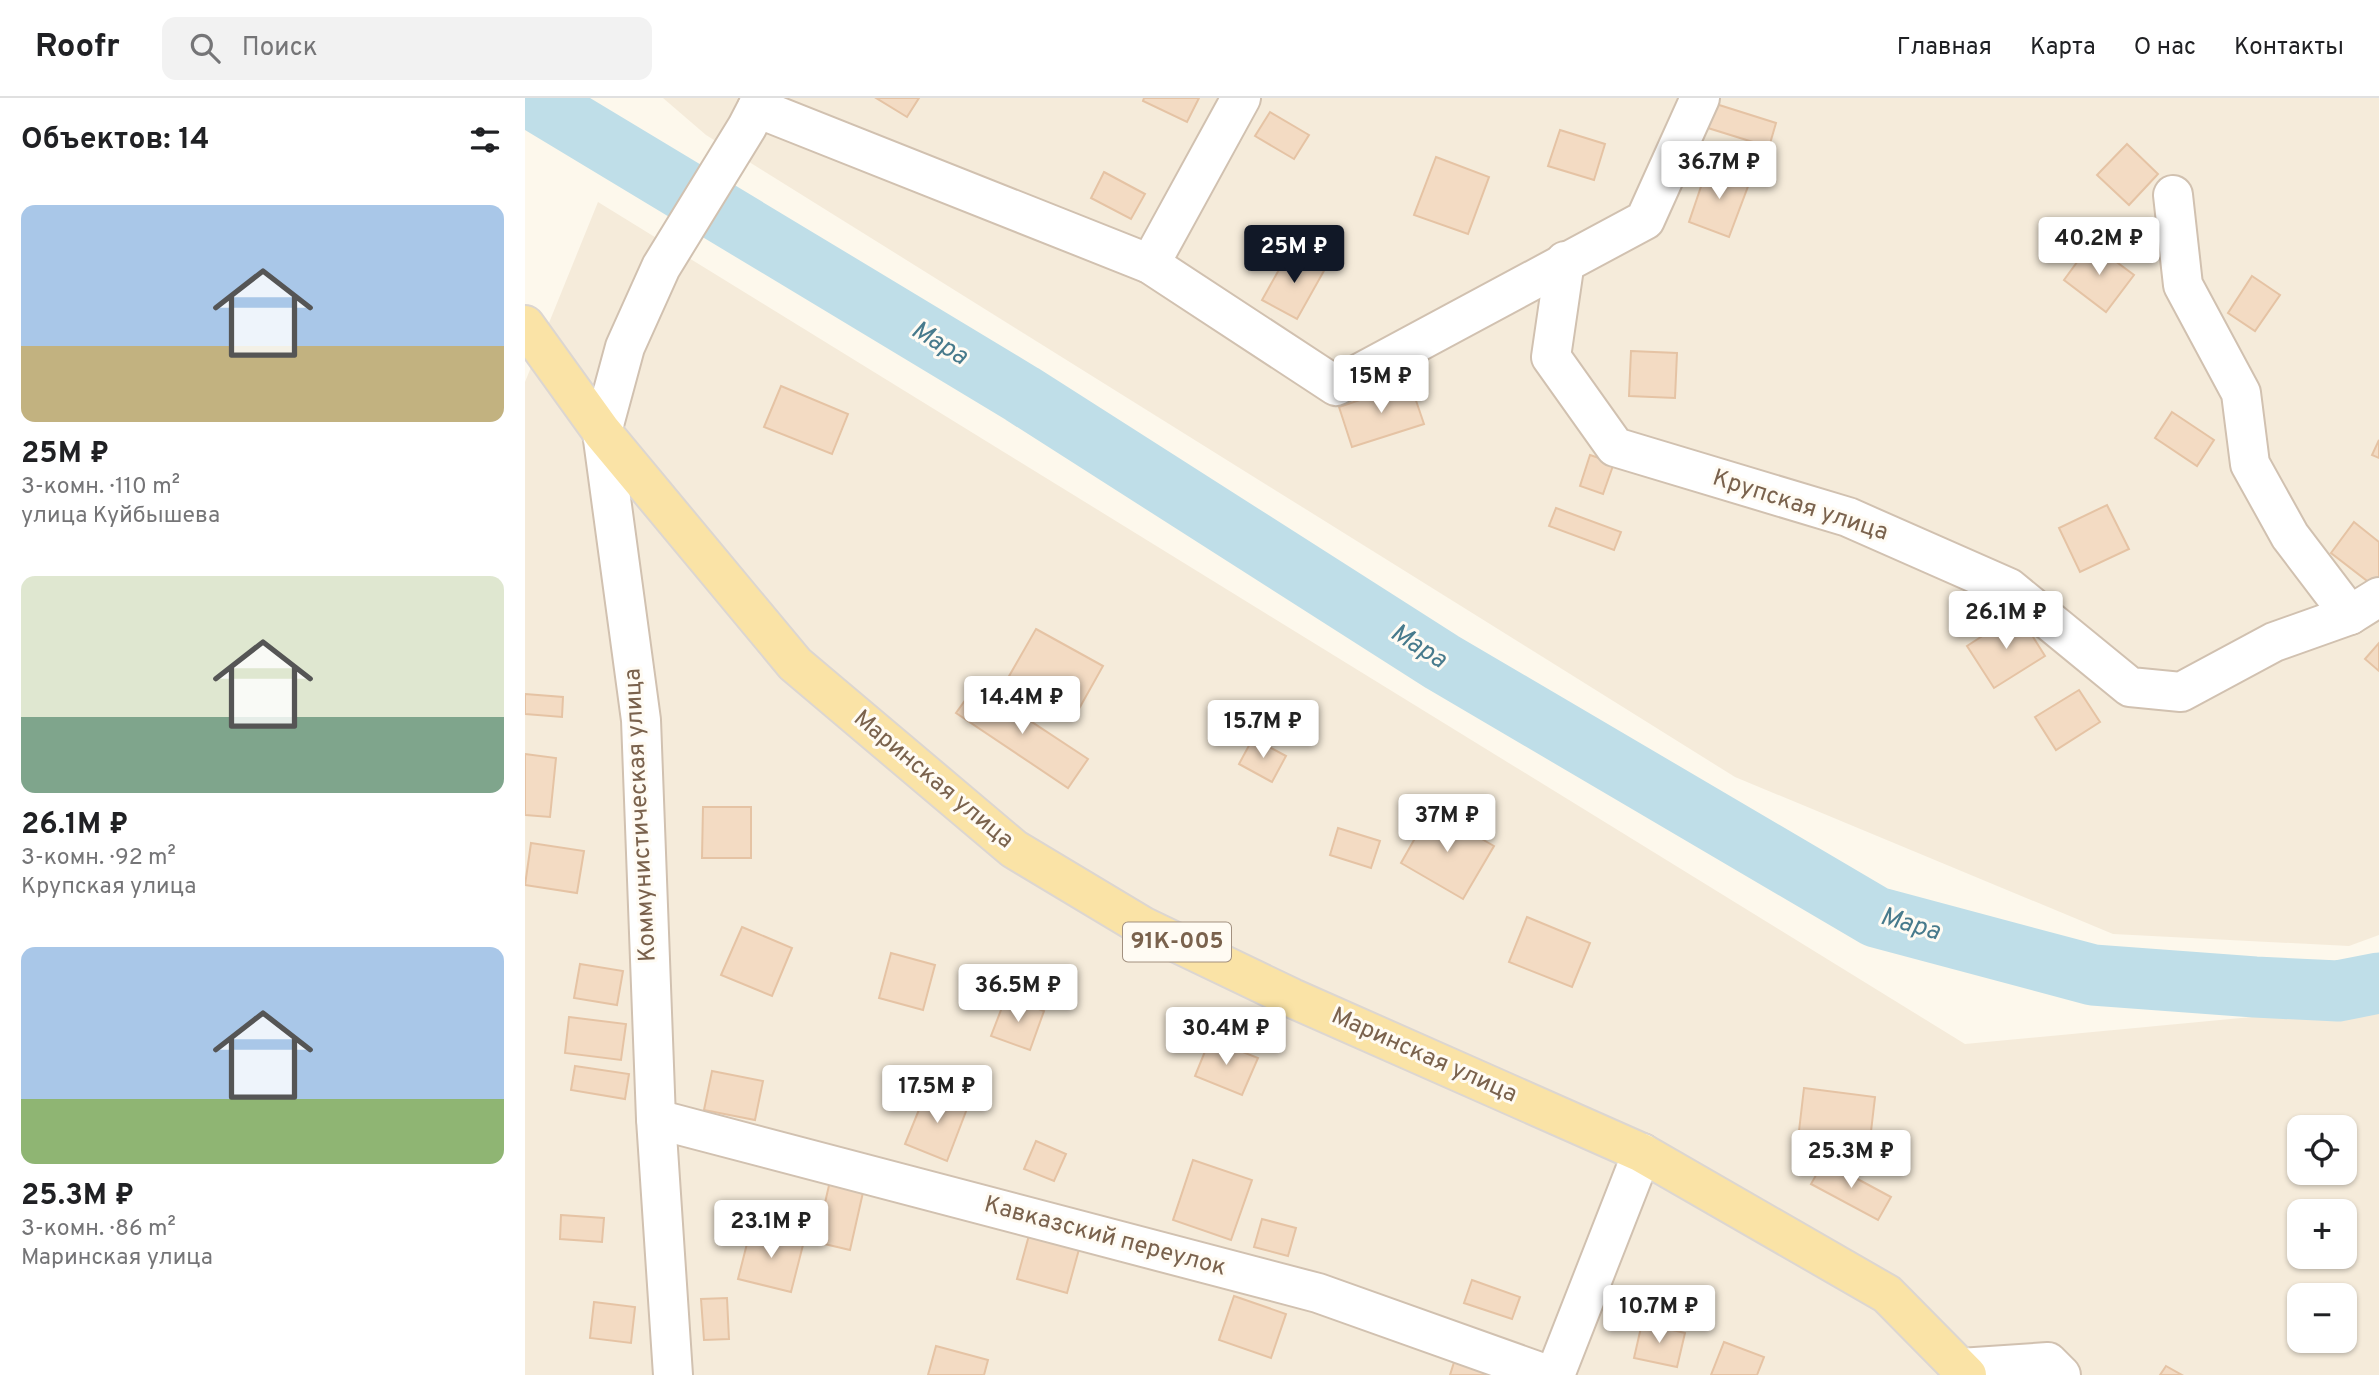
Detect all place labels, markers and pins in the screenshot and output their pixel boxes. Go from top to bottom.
pin: 36.7M ₽ [1654,141,1784,201]
pin: 40.2M ₽ [2034,218,2164,277]
pin: 25M ₽ [1245,226,1343,285]
pin: 15M ₽ [1332,356,1430,415]
pin: 26.1M ₽ [1941,592,2071,651]
pin: 14.4M ₽ [957,676,1087,736]
pin: 15.7M ₽ [1198,700,1328,760]
pin: 37M ₽ [1398,794,1496,854]
pin: 36.5M ₽ [953,964,1083,1024]
pin: 30.4M ₽ [1161,1007,1291,1067]
pin: 17.5M ₽ [872,1066,1002,1125]
pin: 25.3M ₽ [1786,1130,1916,1190]
pin: 23.1M ₽ [706,1200,836,1260]
pin: 10.7M ₽ [1594,1286,1724,1345]

